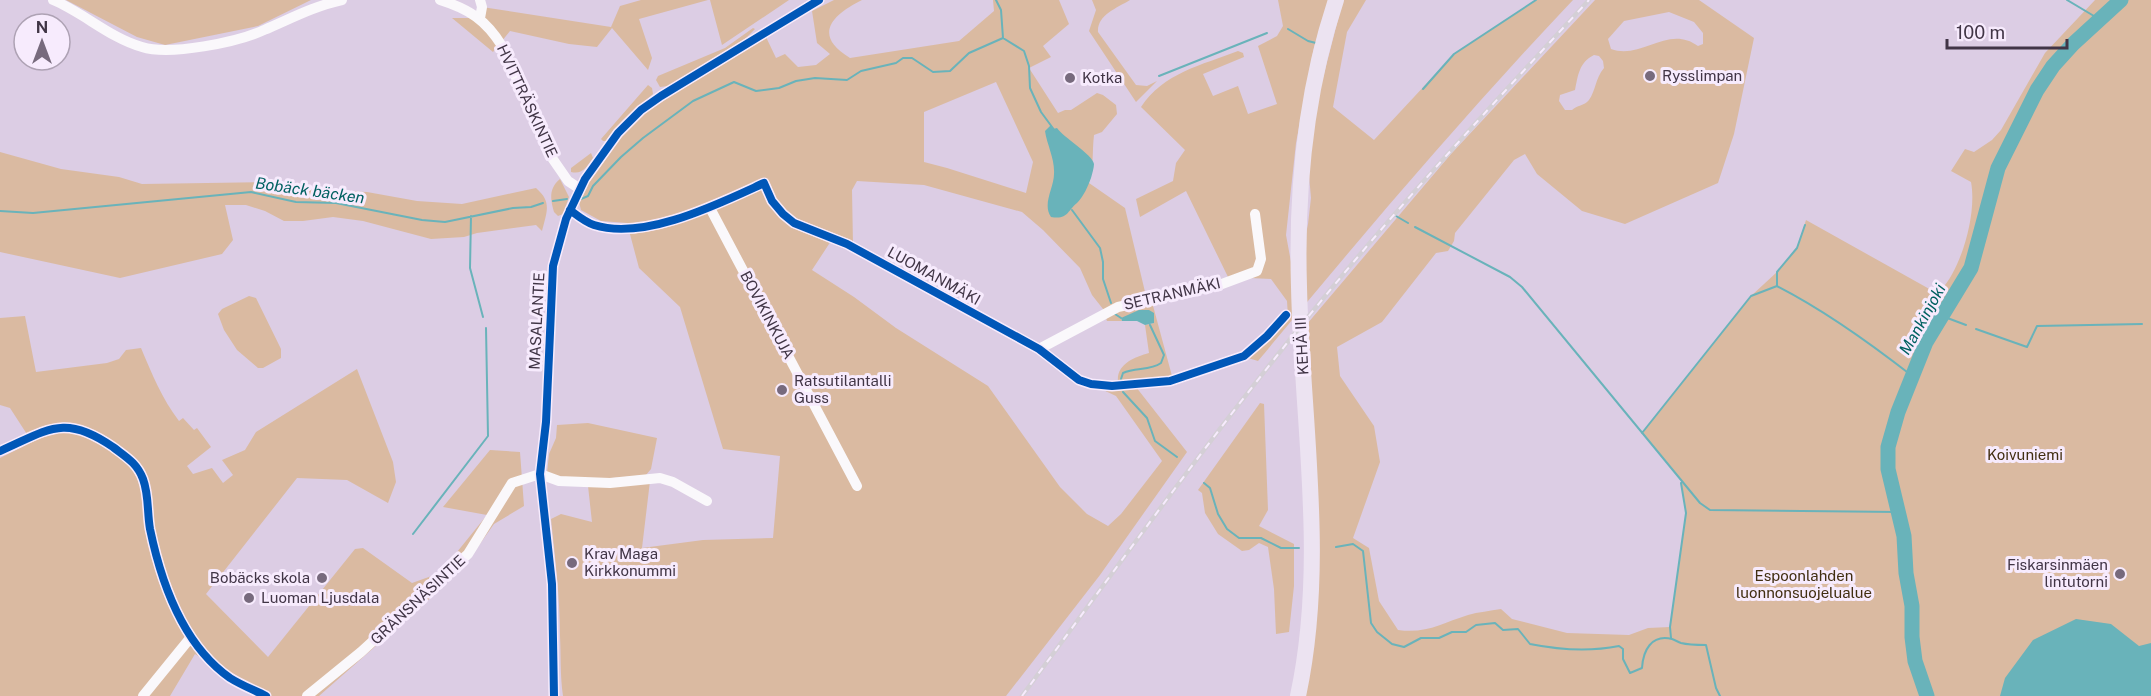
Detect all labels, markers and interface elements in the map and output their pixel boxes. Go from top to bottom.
north arrow [12,12,72,72]
scale bar [1947,12,2067,50]
text: N [36,18,48,37]
text: 100 m [1956,22,2005,43]
street label: HVITTRÄSKINTIE [494,41,562,160]
place label: Rysslimpan [1662,67,1742,84]
place label: Kotka [1082,69,1122,86]
marker: Rysslimpan [1643,69,1657,83]
marker: Kotka [1063,71,1077,85]
water label: Bobäck bäcken [254,173,366,208]
street label: LUOMANMÄKI [885,242,984,308]
street label: BOVIKINKUJA [737,268,798,362]
street label: MASALANTIE [525,272,548,370]
street label: SETRANMÄKI [1122,273,1222,313]
water label: Mankinjoki [1895,280,1950,358]
street label: KEHÄ III [1290,317,1312,376]
place label: Ratsutilantalli Guss [794,372,891,406]
marker: Ratsutilantalli Guss [775,383,789,397]
park label: Koivuniemi [1987,446,2063,463]
place label: Krav Maga Kirkkonummi [584,545,676,579]
street label: GRÄNSNÄSINTIE [366,551,468,648]
marker: Krav Maga Kirkkonummi [565,556,579,570]
place label: Fiskarsinmäen lintutorni [2007,556,2108,590]
park label: Espoonlahden luonnonsuojelualue [1736,567,1872,601]
marker: Fiskarsinmäen lintutorni [2113,567,2127,581]
place label: Bobäcks skola [210,569,310,586]
marker: Bobäcks skola [315,571,329,585]
place label: Luoman Ljusdala [261,589,379,606]
marker: Luoman Ljusdala [242,591,256,605]

